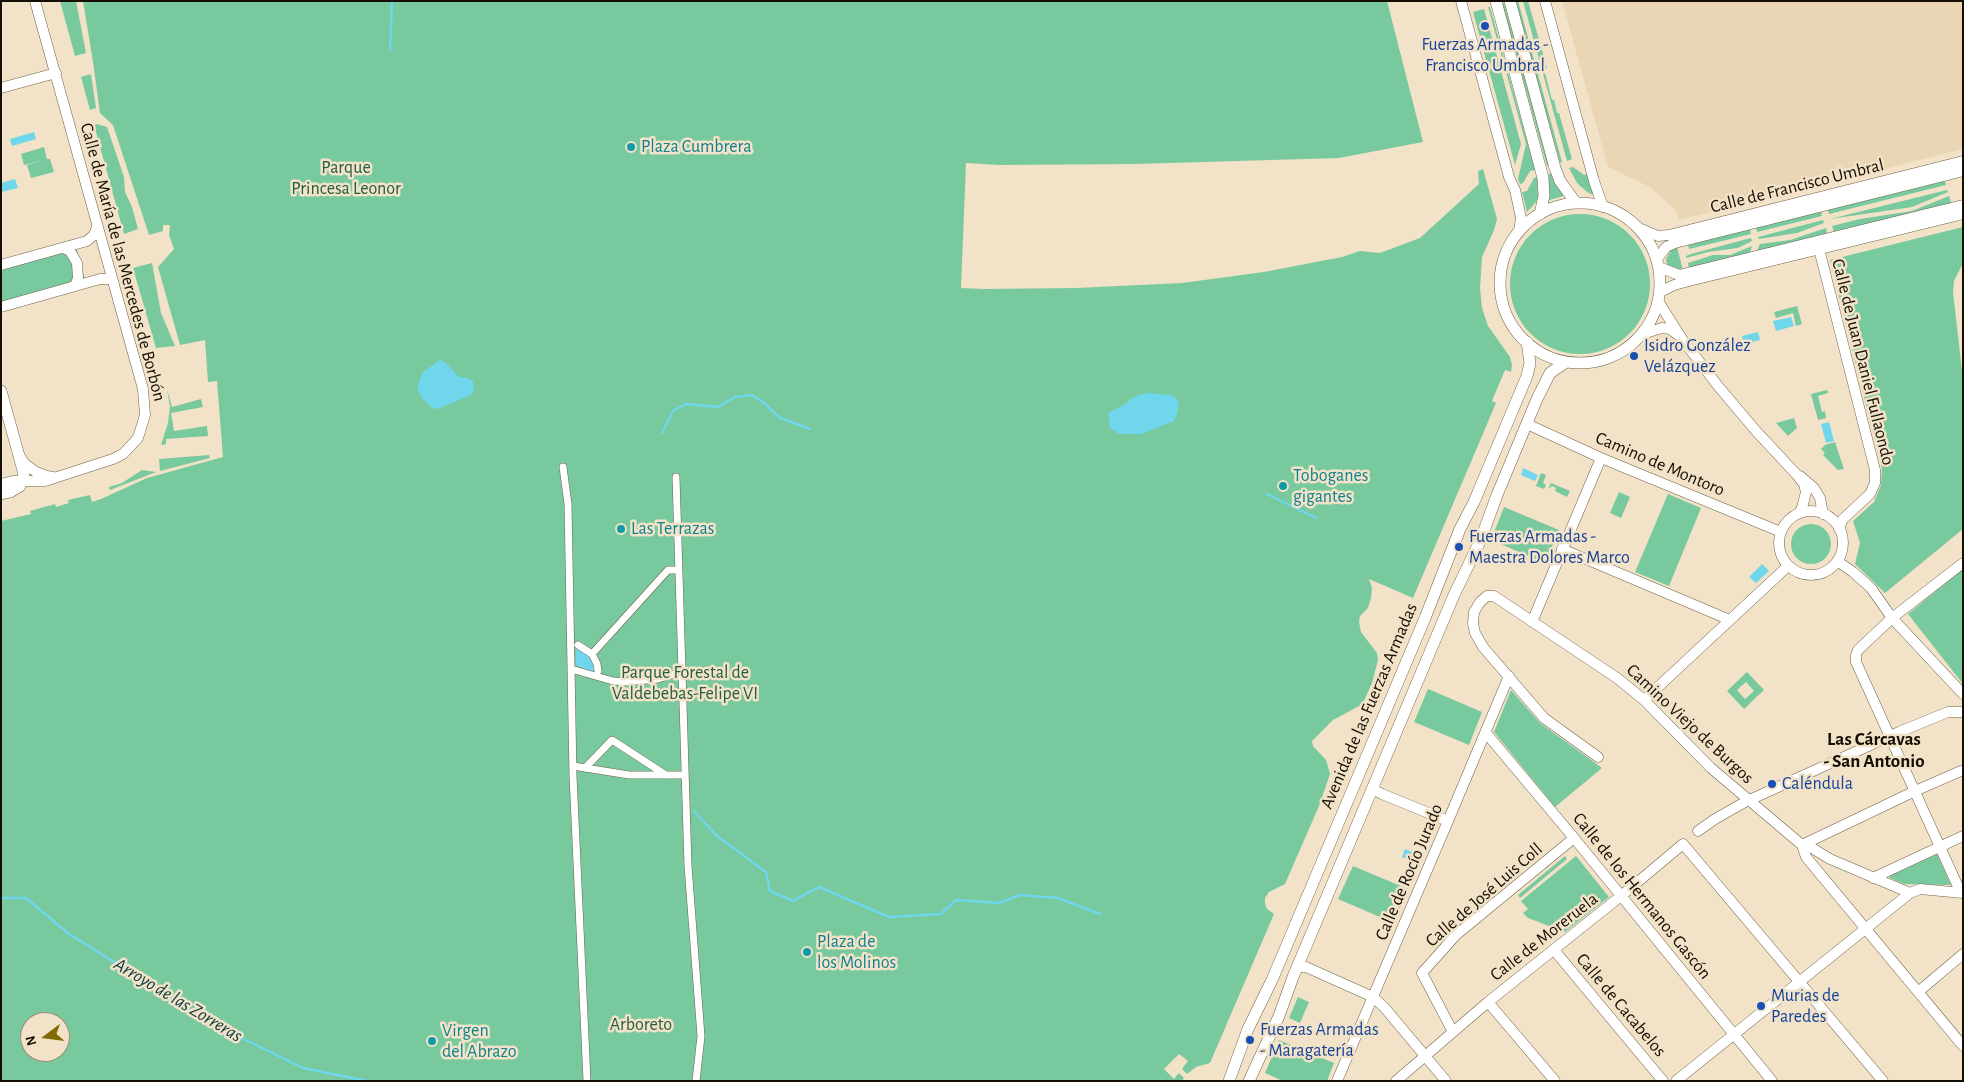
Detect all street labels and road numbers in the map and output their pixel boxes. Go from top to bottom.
street label: Calle de María de las Mercedes de Borbón [75,120,171,404]
street label: Calle de Francisco Umbral [1708,154,1886,218]
street label: Calle de Juan Daniel Fullaondo [1827,257,1899,467]
street label: Camino de Montoro [1592,427,1728,501]
street label: Avenida de las Fuerzas Armadas [1316,600,1422,812]
street label: Camino Viejo de Burgos [1622,659,1758,789]
street label: Calle de Rocío Jurado [1370,800,1448,944]
street label: Calle de los Hermanos Gascón [1568,808,1716,984]
street label: Calle de José Luis Coll [1421,838,1547,952]
street label: Calle de Moreruela [1486,888,1602,986]
street label: Calle de Cacabelos [1571,949,1671,1061]

